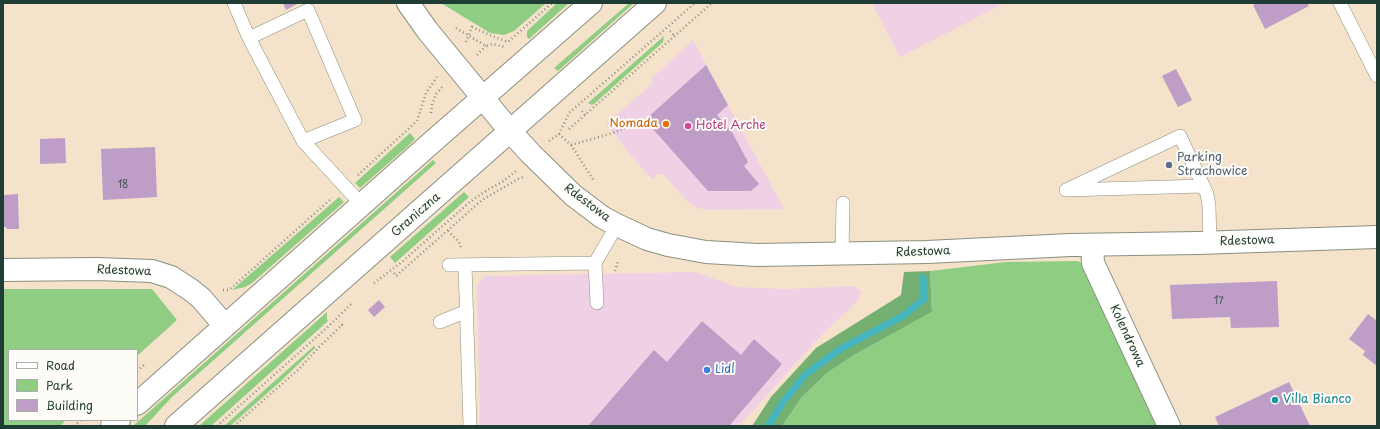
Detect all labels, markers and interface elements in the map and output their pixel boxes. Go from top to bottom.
place label: Nomada [609,117,658,131]
marker: Nomada [661,119,671,129]
place label: Hotel Arche [696,119,766,133]
marker: Hotel Arche [683,121,693,131]
place label: Parking Strachowice [1177,151,1247,179]
marker: Parking Strachowice [1164,160,1174,170]
house number: 18 [118,179,128,191]
street label: Rdestowa [561,181,613,225]
street label: Graniczna [389,190,443,240]
street label: Rdestowa [1219,233,1275,249]
street label: Rdestowa [895,244,951,260]
street label: Rdestowa [96,263,152,279]
house number: 17 [1214,295,1224,307]
street label: Kolendrowa [1106,303,1148,369]
legend [8,349,138,421]
text: Road [46,356,75,374]
place label: Lidl [715,363,735,377]
marker: Lidl [702,365,712,375]
text: Park [46,376,73,394]
place label: Villa Bianco [1283,393,1351,407]
marker: Villa Bianco [1270,395,1280,405]
text: Building [46,396,93,414]

